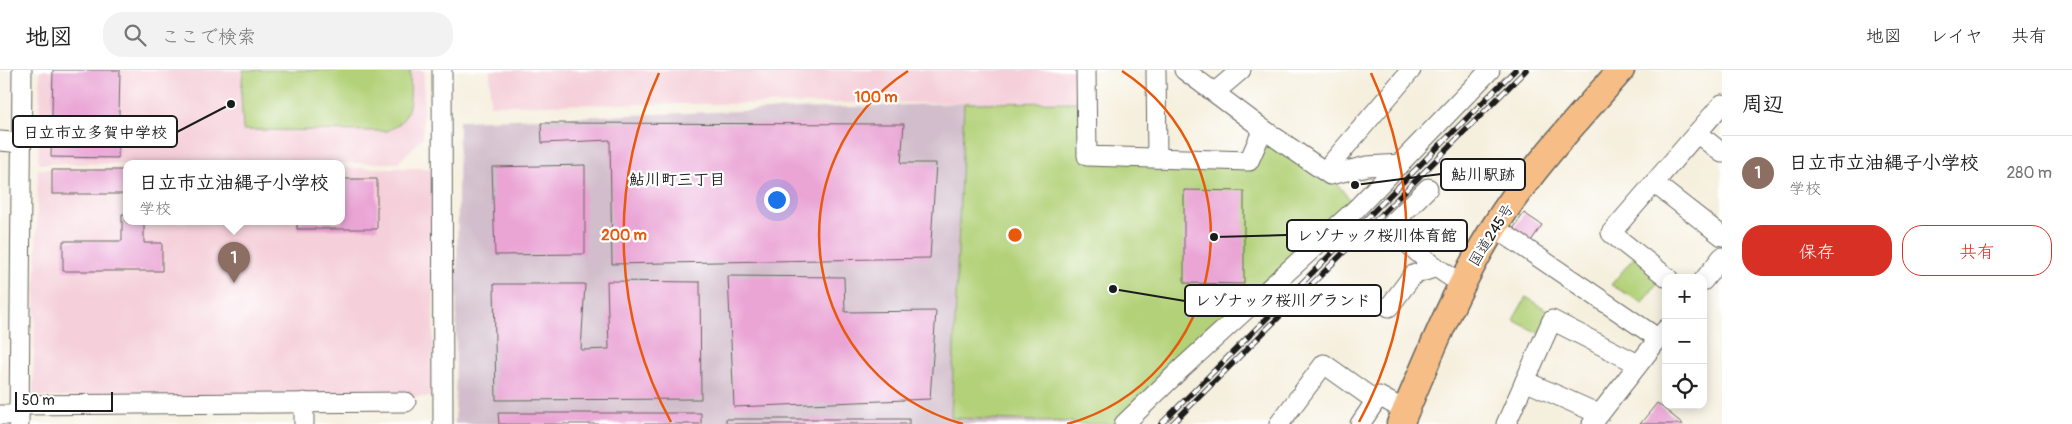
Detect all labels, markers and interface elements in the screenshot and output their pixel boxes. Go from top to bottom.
search box [103,12,453,57]
icon: search [121,21,149,49]
text: 地図 [25,23,73,52]
text: ここで検索 [161,25,256,49]
text: 地図 [1866,25,1902,48]
text: レイヤ [1930,25,1983,48]
text: 共有 [2011,25,2047,48]
text: 100 m [855,88,897,107]
text: 周辺 [1742,91,1784,118]
callout: 日立市立多賀中学校 [13,116,177,147]
text: 日立市立多賀中学校 [23,123,167,143]
text: 日立市立油縄子小学校 [1789,151,1979,175]
callout: 鮎川駅跡 [1441,159,1525,190]
popup [123,160,345,225]
text: 1 [1755,163,1761,183]
text: 280 m [2006,163,2052,183]
text: 鮎川駅跡 [1451,165,1515,185]
district label: 鮎川町三丁目 [629,170,725,190]
text: 日立市立油縄子小学校 [139,171,329,195]
text: 学校 [1789,179,1821,199]
your location [764,187,790,213]
text: 学校 [139,199,171,219]
street label: 国道245号 [1465,200,1518,270]
callout: レゾナック桜川体育館 [1287,220,1467,251]
button: 保存 [1742,225,1892,276]
button: 共有 [1902,225,2052,276]
text: 200 m [601,226,647,245]
centre of rings [1006,226,1024,244]
text: レゾナック桜川体育館 [1297,226,1457,246]
pin: 1 [218,242,250,283]
map controls [1662,274,1707,409]
button: + [1662,274,1707,319]
callout: レゾナック桜川グランド [1185,285,1381,316]
text: レゾナック桜川グランド [1195,291,1371,311]
button: − [1662,319,1707,364]
button: locate [1662,364,1707,409]
scale bar [15,389,112,412]
text: 50 m [22,392,55,409]

